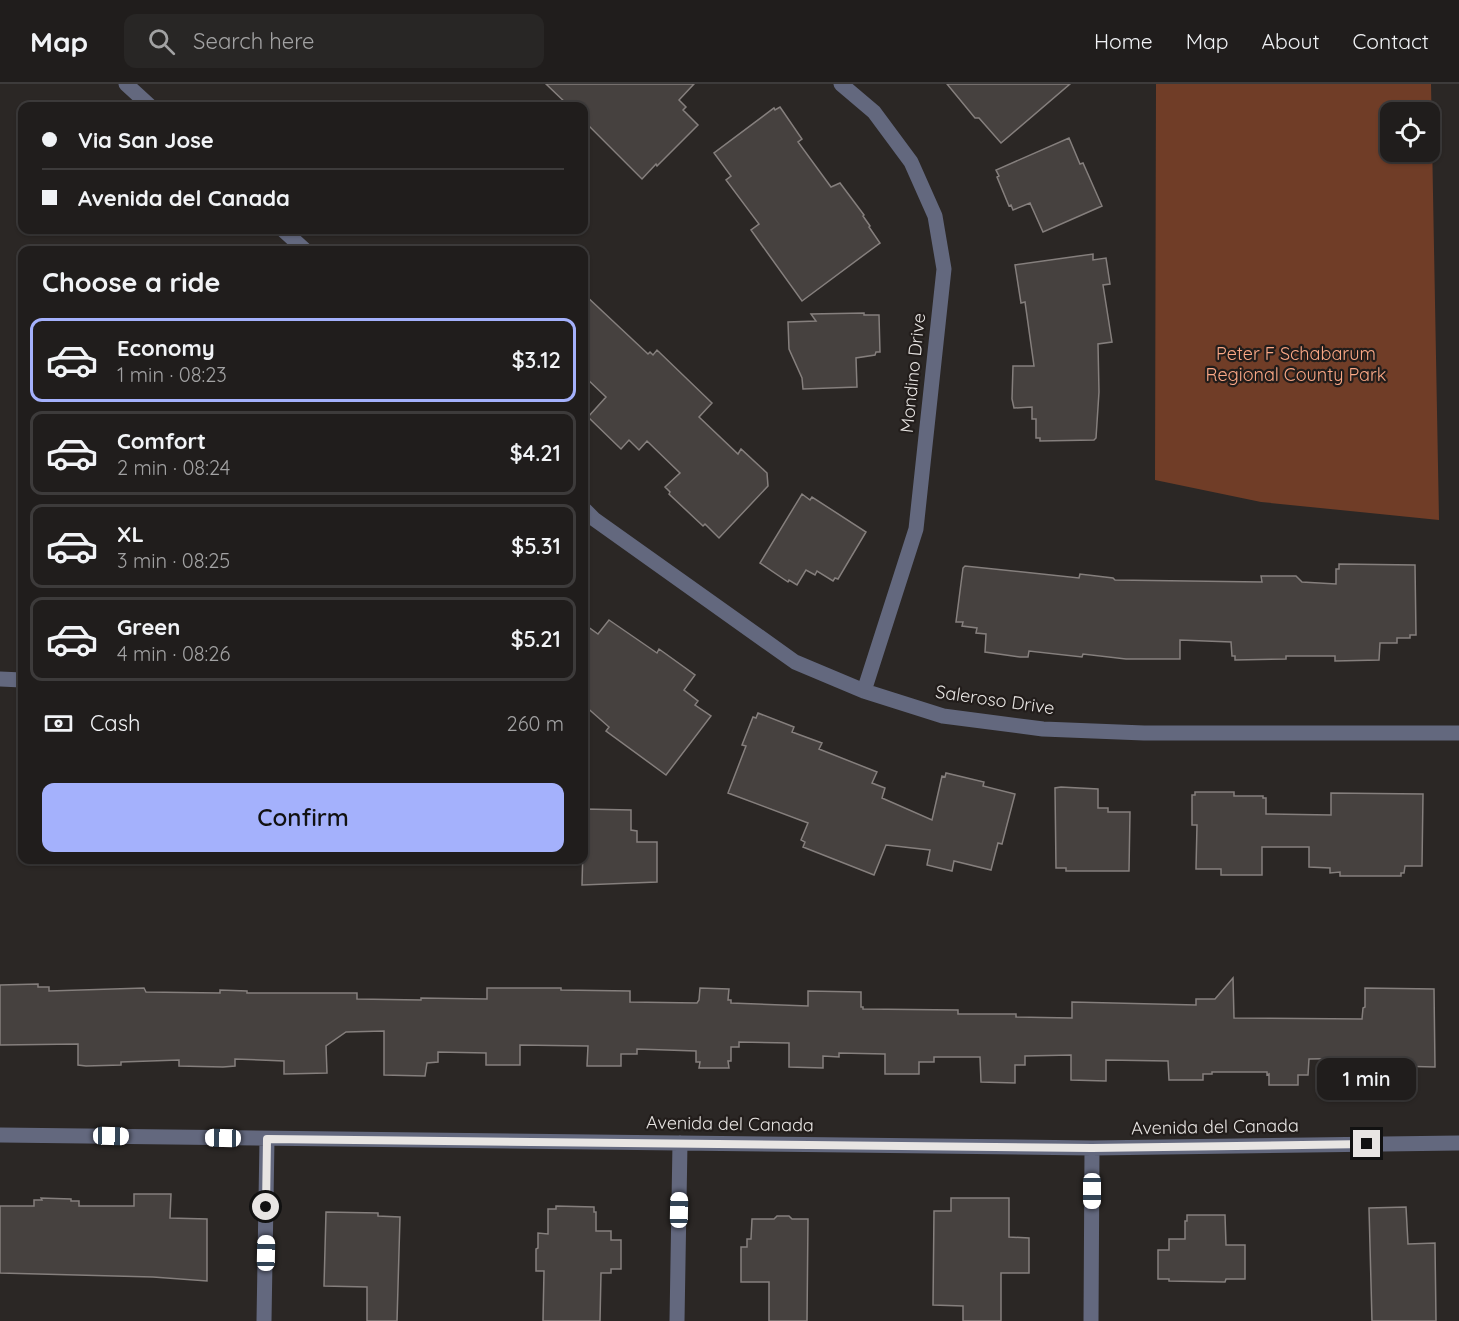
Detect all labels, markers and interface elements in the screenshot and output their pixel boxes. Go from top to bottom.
search box [124,14,544,68]
text: Map [30,24,88,59]
icon: search [145,25,178,58]
text: Search here [193,27,315,55]
text: Home [1094,28,1153,54]
text: Map [1186,28,1229,54]
text: About [1262,28,1320,54]
text: Contact [1353,28,1429,54]
map controls [1380,102,1440,162]
button: locate [1380,102,1440,162]
text: Via San Jose [78,126,214,154]
text: Avenida del Canada [78,184,290,212]
text: Choose a ride [42,265,220,299]
street label: Mondino Drive [895,312,930,434]
icon: car [45,333,99,387]
text: Economy [117,334,215,362]
park label: Peter F Schabarum Regional County Park [1206,342,1387,386]
text: $3.12 [512,346,561,374]
text: 1 min · 08:23 [117,362,227,387]
icon: car [45,426,99,480]
text: Comfort [117,427,206,455]
text: $4.21 [510,439,561,467]
text: 2 min · 08:24 [117,455,230,480]
icon: car [45,519,99,573]
text: XL [117,520,144,548]
text: $5.31 [511,532,561,560]
text: 3 min · 08:25 [117,548,230,573]
icon: car [45,612,99,666]
text: Green [117,613,180,641]
text: $5.21 [511,625,561,653]
text: 4 min · 08:26 [117,641,230,666]
street label: Saleroso Drive [934,680,1056,719]
icon: cash [42,707,75,740]
text: Cash [90,709,141,737]
text: 260 m [507,711,564,736]
button: Confirm [42,783,564,852]
callout: 1 min [1318,1057,1416,1099]
text: 1 min [1343,1066,1390,1091]
street label: Avenida del Canada [646,1111,814,1136]
street label: Avenida del Canada [1131,1114,1299,1139]
car [93,1127,129,1145]
car [205,1129,241,1147]
route end [1353,1130,1380,1157]
car [1083,1173,1101,1209]
car [670,1192,688,1228]
route start [252,1193,279,1220]
car [257,1235,275,1271]

